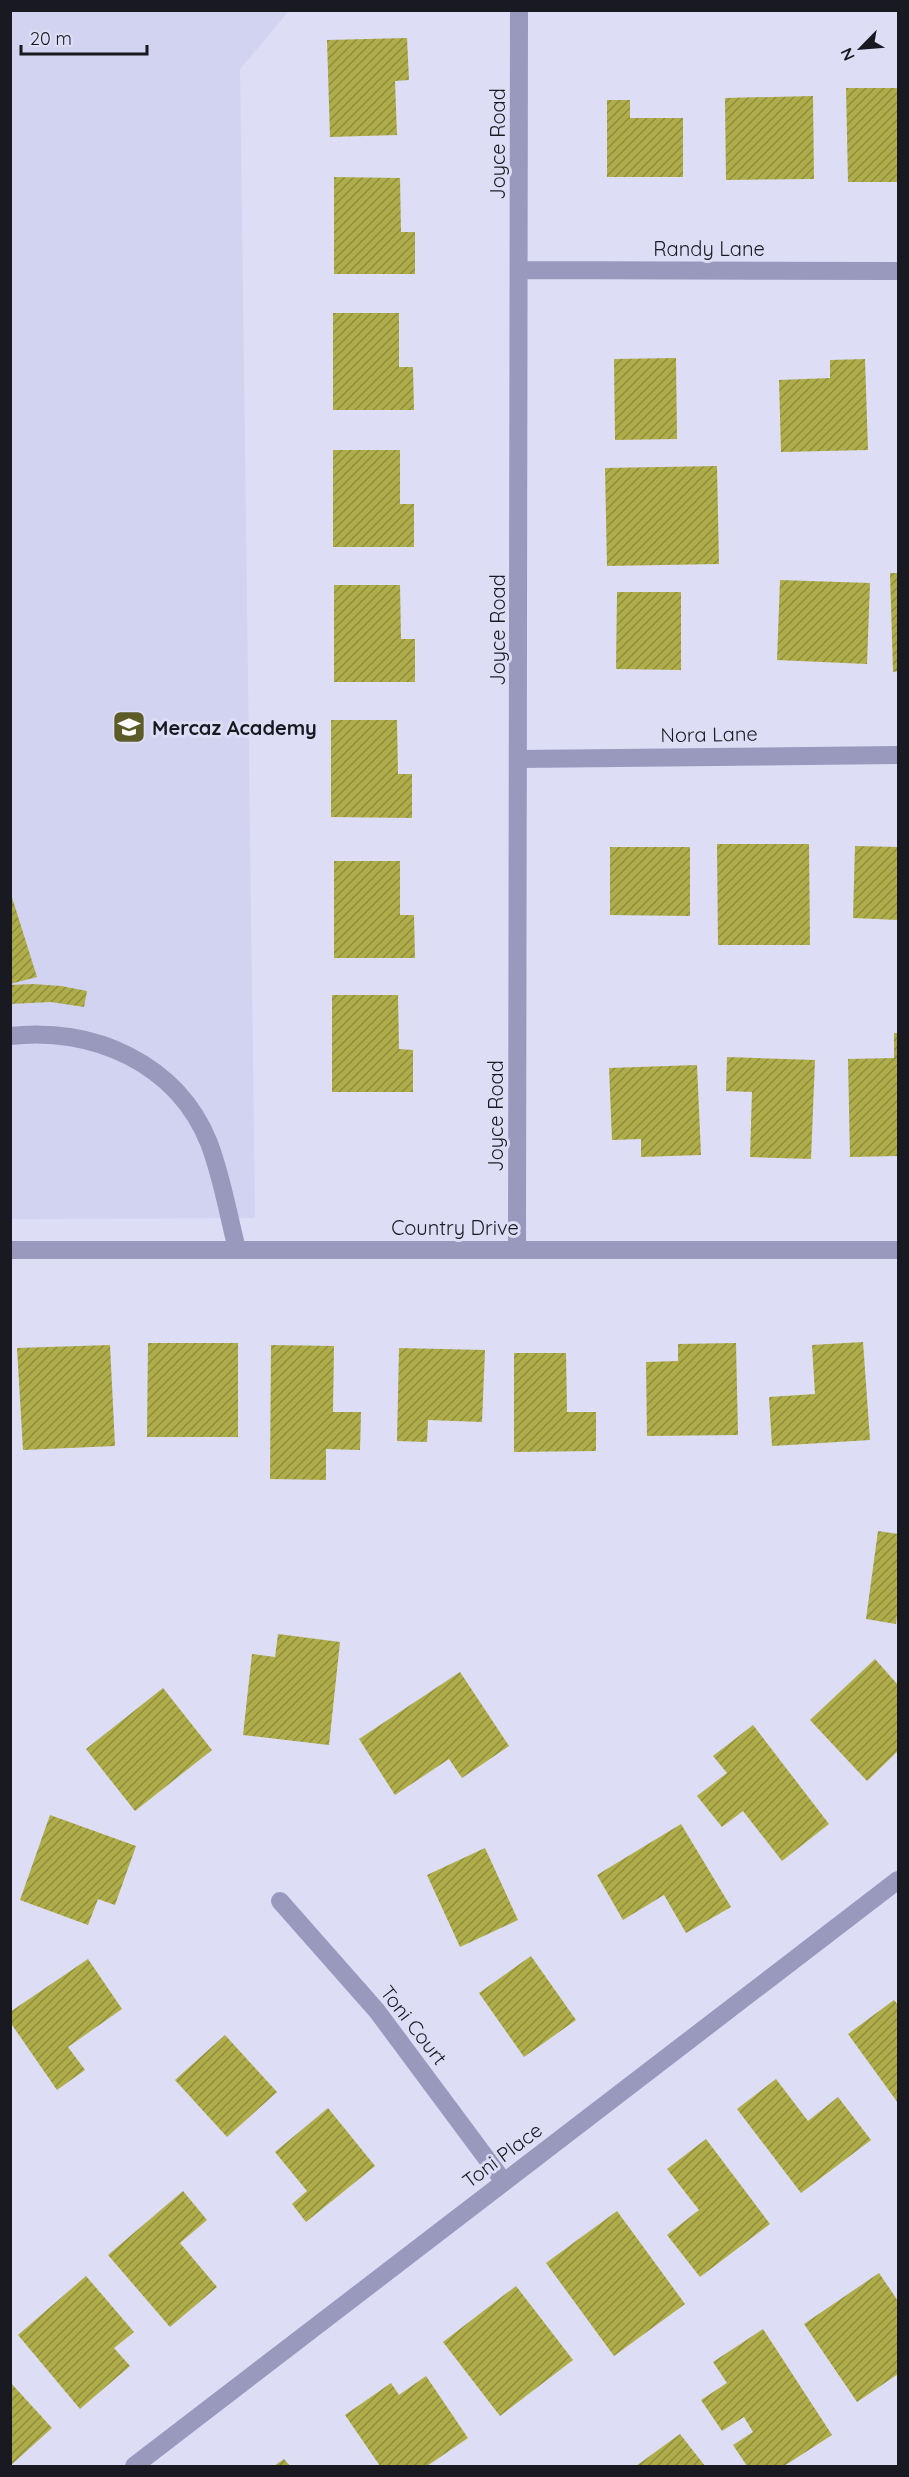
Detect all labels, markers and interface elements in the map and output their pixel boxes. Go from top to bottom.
scale bar [21,18,147,56]
north arrow [831,18,891,78]
text: 20 m [30,27,72,50]
text: N [836,45,859,64]
street label: Joyce Road [485,88,510,200]
street label: Randy Lane [653,236,765,261]
street label: Joyce Road [485,574,510,686]
school or university icon: Mercaz Academy [111,709,147,745]
place label: Mercaz Academy [152,715,317,740]
street label: Nora Lane [660,721,758,747]
street label: Joyce Road [483,1060,508,1172]
street label: Country Drive [391,1215,519,1240]
street label: Toni Court [375,1980,453,2070]
street label: Toni Place [457,2117,547,2193]

